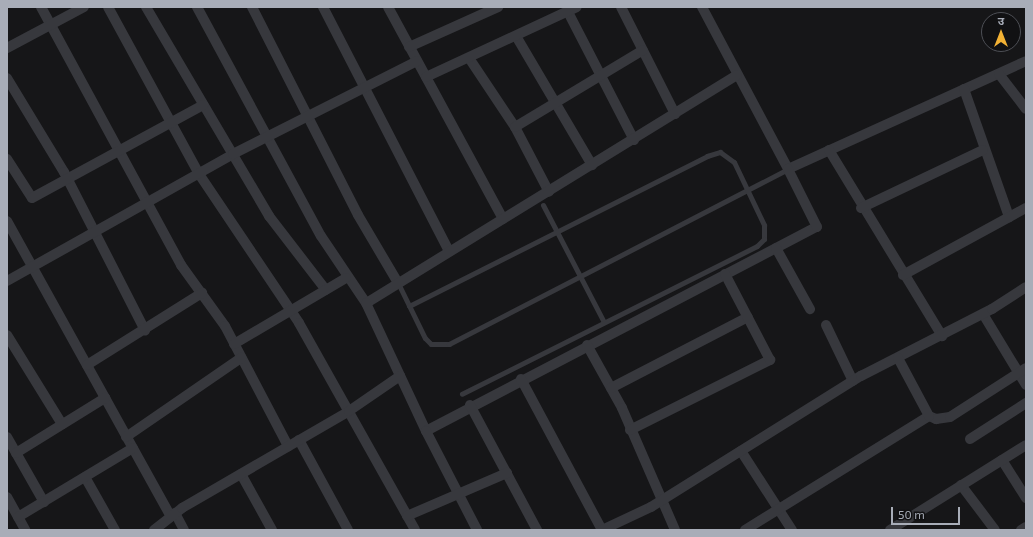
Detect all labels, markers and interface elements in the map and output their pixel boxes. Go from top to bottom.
north arrow [981,12,1021,52]
text: उ [998,14,1004,27]
scale bar [893,499,962,525]
text: 50 m [898,507,925,521]

